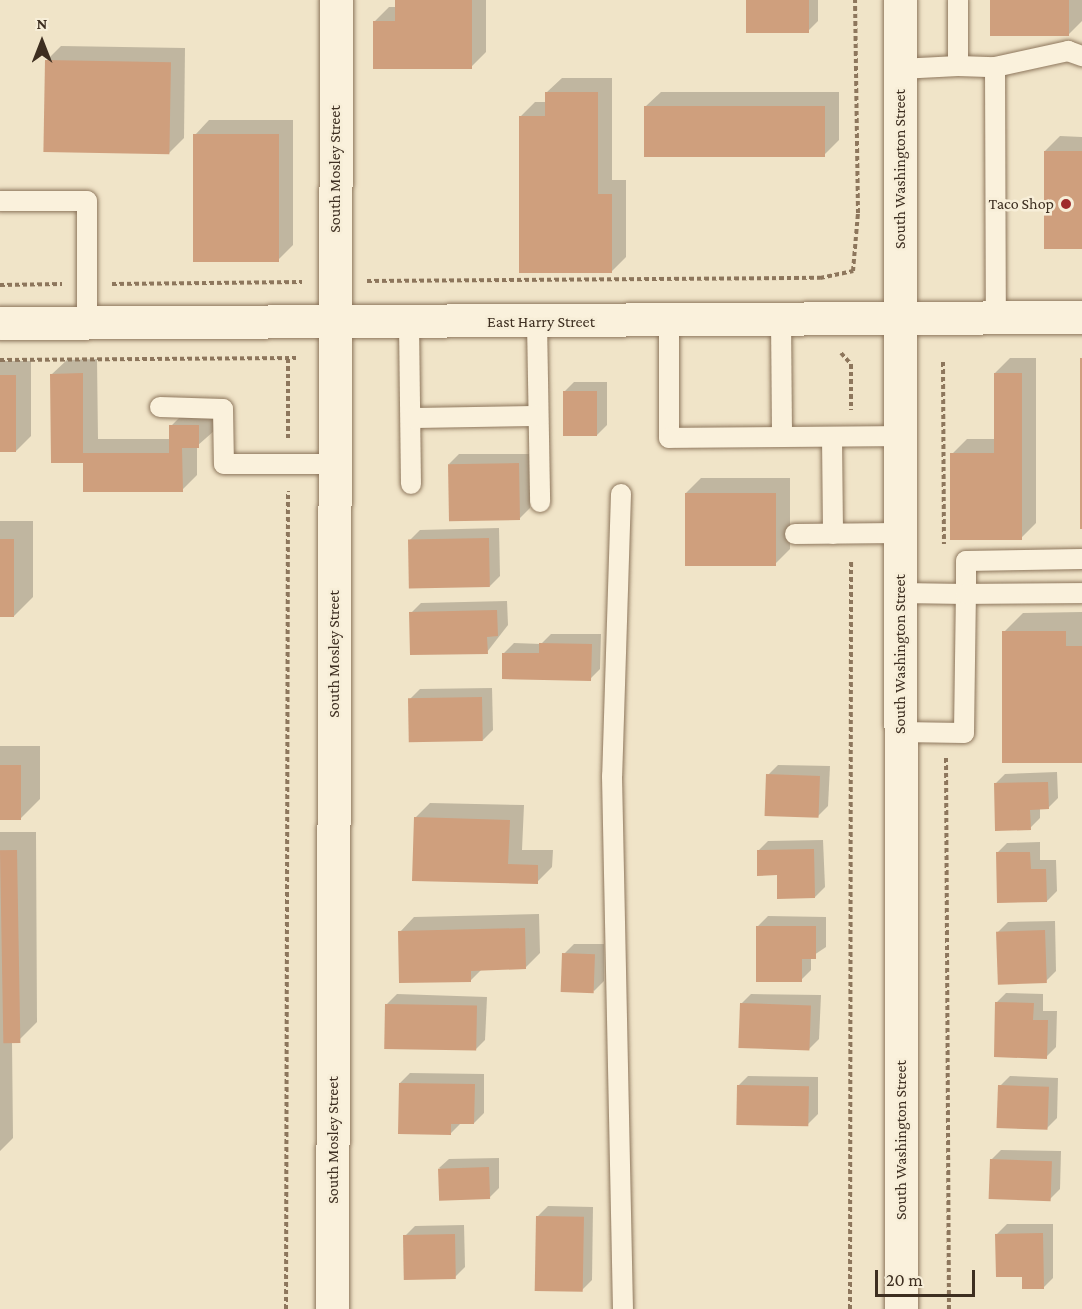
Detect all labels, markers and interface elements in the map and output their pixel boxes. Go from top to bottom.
north arrow [12,12,72,72]
text: N [37,15,47,32]
street label: South Washington Street [890,89,910,249]
street label: South Mosley Street [325,105,345,233]
place label: Taco Shop [989,194,1054,214]
marker: Taco Shop [1059,197,1073,211]
street label: East Harry Street [487,312,595,332]
street label: South Washington Street [890,574,910,734]
street label: South Mosley Street [324,590,344,718]
street label: South Washington Street [891,1060,911,1220]
street label: South Mosley Street [323,1076,343,1204]
scale bar [878,1258,978,1296]
text: 20 m [886,1270,923,1290]

